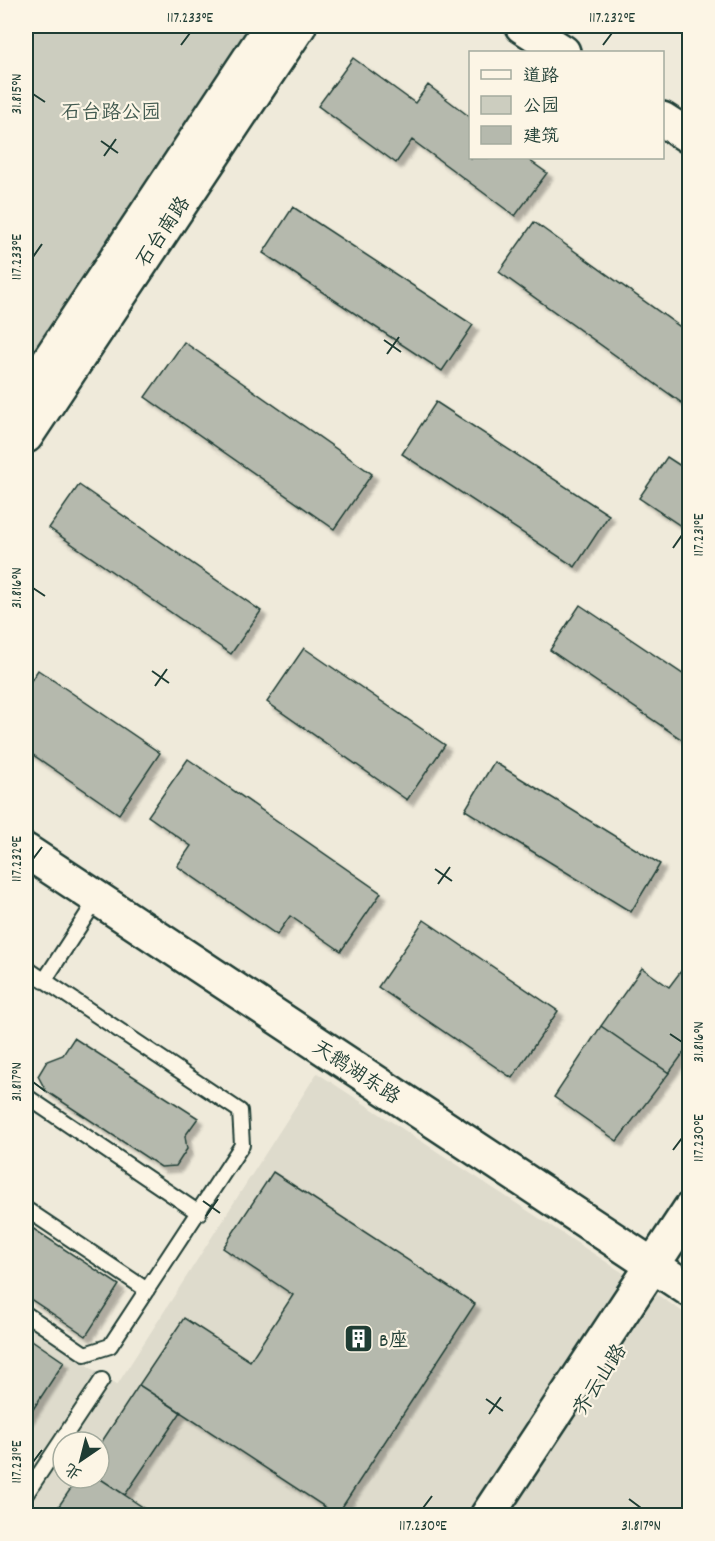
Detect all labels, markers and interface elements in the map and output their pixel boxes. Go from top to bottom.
text: 117.233°E [167,8,213,30]
text: 117.232°E [589,8,635,30]
legend [469,51,664,159]
text: 道路 [523,65,559,90]
text: 31.815°N [7,74,29,114]
text: 公园 [523,95,559,120]
park label: 石台路公园 [61,100,161,128]
text: 建筑 [523,125,559,150]
street label: 石台南路 [131,191,199,274]
text: 117.233°E [7,234,29,280]
text: 117.231°E [689,513,711,556]
text: 31.816°N [7,567,29,609]
text: 117.232°E [7,836,29,882]
text: 31.816°N [689,1021,711,1063]
street label: 天鹅湖东路 [306,1035,406,1113]
text: 31.817°N [7,1062,29,1102]
text: 117.230°E [689,1114,711,1162]
building icon: B座 [342,1323,374,1355]
place label: B座 [379,1328,408,1356]
street label: 齐云山路 [568,1339,636,1422]
north arrow [51,1430,111,1490]
text: 117.231°E [7,1440,29,1483]
text: 北 [61,1456,87,1484]
text: 117.230°E [399,1516,447,1538]
text: 31.817°N [621,1516,661,1538]

